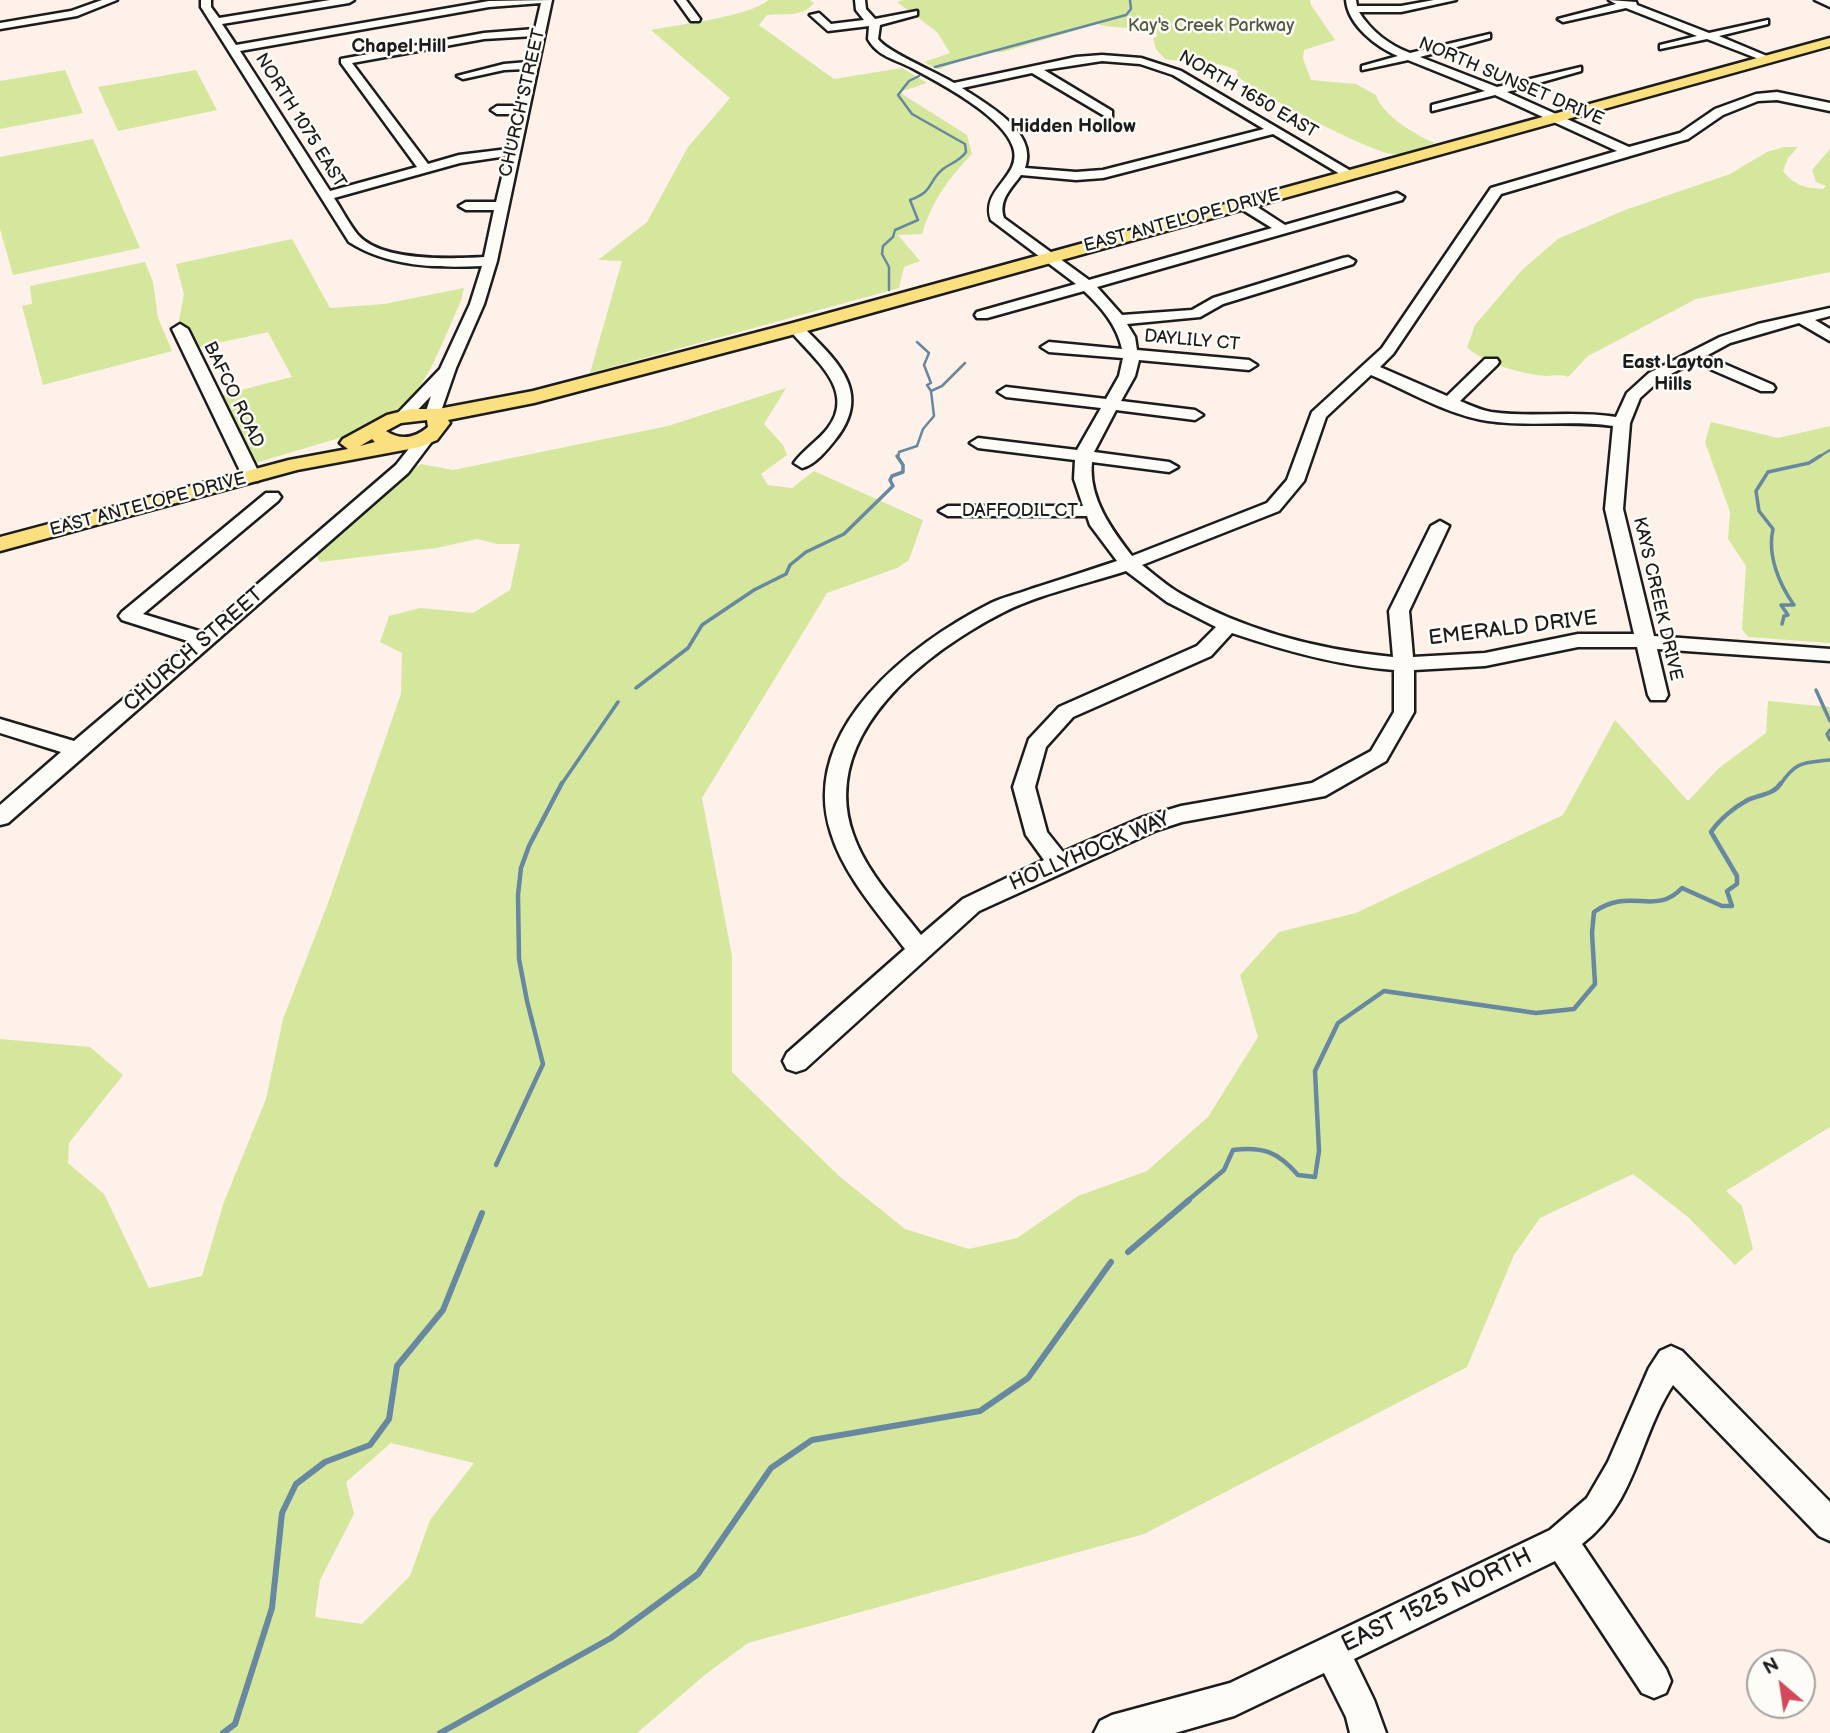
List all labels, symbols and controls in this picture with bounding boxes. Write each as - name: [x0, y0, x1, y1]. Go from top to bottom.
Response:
- park label: Kay's Creek Parkway: [1128, 15, 1294, 37]
- street label: CHURCH STREET: [495, 27, 551, 179]
- street label: NORTH SUNSET DRIVE: [1415, 33, 1607, 131]
- district label: Chapel Hill: [352, 36, 446, 58]
- street label: NORTH 1650 EAST: [1175, 46, 1321, 144]
- street label: NORTH 1075 EAST: [250, 50, 350, 192]
- district label: Hidden Hollow: [1010, 116, 1136, 138]
- street label: EAST ANTELOPE DRIVE: [1081, 184, 1283, 258]
- street label: DAYLILY CT: [1143, 326, 1241, 356]
- street label: BAFCO ROAD: [198, 338, 268, 452]
- district label: East Layton Hills: [1622, 352, 1724, 396]
- street label: EAST ANTELOPE DRIVE: [47, 468, 249, 542]
- street label: DAFFODIL CT: [962, 500, 1078, 522]
- street label: KAYS CREEK DRIVE: [1628, 515, 1686, 683]
- street label: CHURCH STREET: [119, 583, 269, 717]
- street label: EMERALD DRIVE: [1427, 606, 1599, 652]
- street label: HOLLYHOCK WAY: [1006, 807, 1174, 897]
- street label: EAST 1525 NORTH: [1337, 1542, 1537, 1660]
- north arrow: [1746, 1649, 1816, 1719]
- text: N: [1760, 1653, 1783, 1680]

